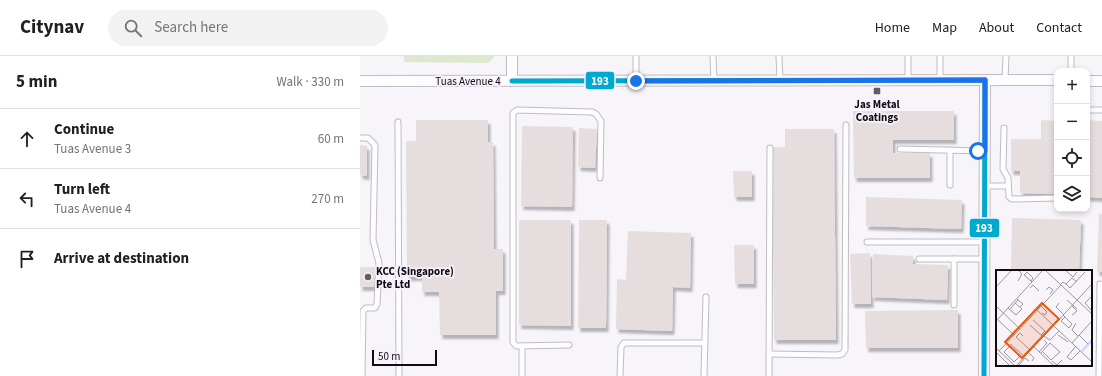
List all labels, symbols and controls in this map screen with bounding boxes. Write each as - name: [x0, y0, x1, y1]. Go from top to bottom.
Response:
- search box: [108, 10, 388, 46]
- text: Citynav: [20, 14, 84, 41]
- icon: search: [122, 17, 144, 39]
- text: Search here: [154, 17, 228, 38]
- text: Home: [875, 18, 910, 38]
- text: Map: [932, 18, 957, 38]
- text: About: [979, 18, 1014, 38]
- text: Contact: [1036, 18, 1082, 38]
- map controls: [1054, 68, 1090, 212]
- button: +: [1054, 68, 1090, 104]
- text: 5 min: [16, 70, 57, 94]
- line badge: 193: [585, 71, 615, 90]
- route end: [627, 72, 645, 90]
- text: Walk · 330 m: [276, 73, 344, 91]
- street label: Tuas Avenue 4: [435, 74, 501, 89]
- text: 193: [591, 74, 609, 89]
- marker: Jas Metal Coatings: [872, 86, 882, 96]
- place label: Jas Metal Coatings: [854, 97, 901, 125]
- button: −: [1054, 104, 1090, 140]
- text: Continue: [54, 119, 114, 140]
- icon: ahead: [16, 128, 38, 150]
- text: 60 m: [318, 130, 344, 148]
- text: Tuas Avenue 3: [54, 140, 131, 158]
- button: locate: [1054, 140, 1090, 176]
- route start: [969, 142, 987, 160]
- button: layers: [1054, 176, 1090, 212]
- text: Turn left: [54, 179, 110, 200]
- icon: left: [16, 188, 38, 210]
- text: 270 m: [311, 190, 344, 208]
- text: Tuas Avenue 4: [54, 200, 131, 218]
- line badge: 193: [969, 218, 1000, 238]
- text: 193: [975, 221, 993, 236]
- icon: arrive: [16, 248, 38, 270]
- text: Arrive at destination: [54, 248, 189, 269]
- place label: KCC (Singapore) Pte Ltd: [376, 264, 454, 292]
- inset map: [996, 270, 1092, 366]
- marker: KCC (Singapore) Pte Ltd: [363, 272, 373, 282]
- scale bar: [372, 348, 437, 367]
- text: 50 m: [378, 349, 400, 364]

